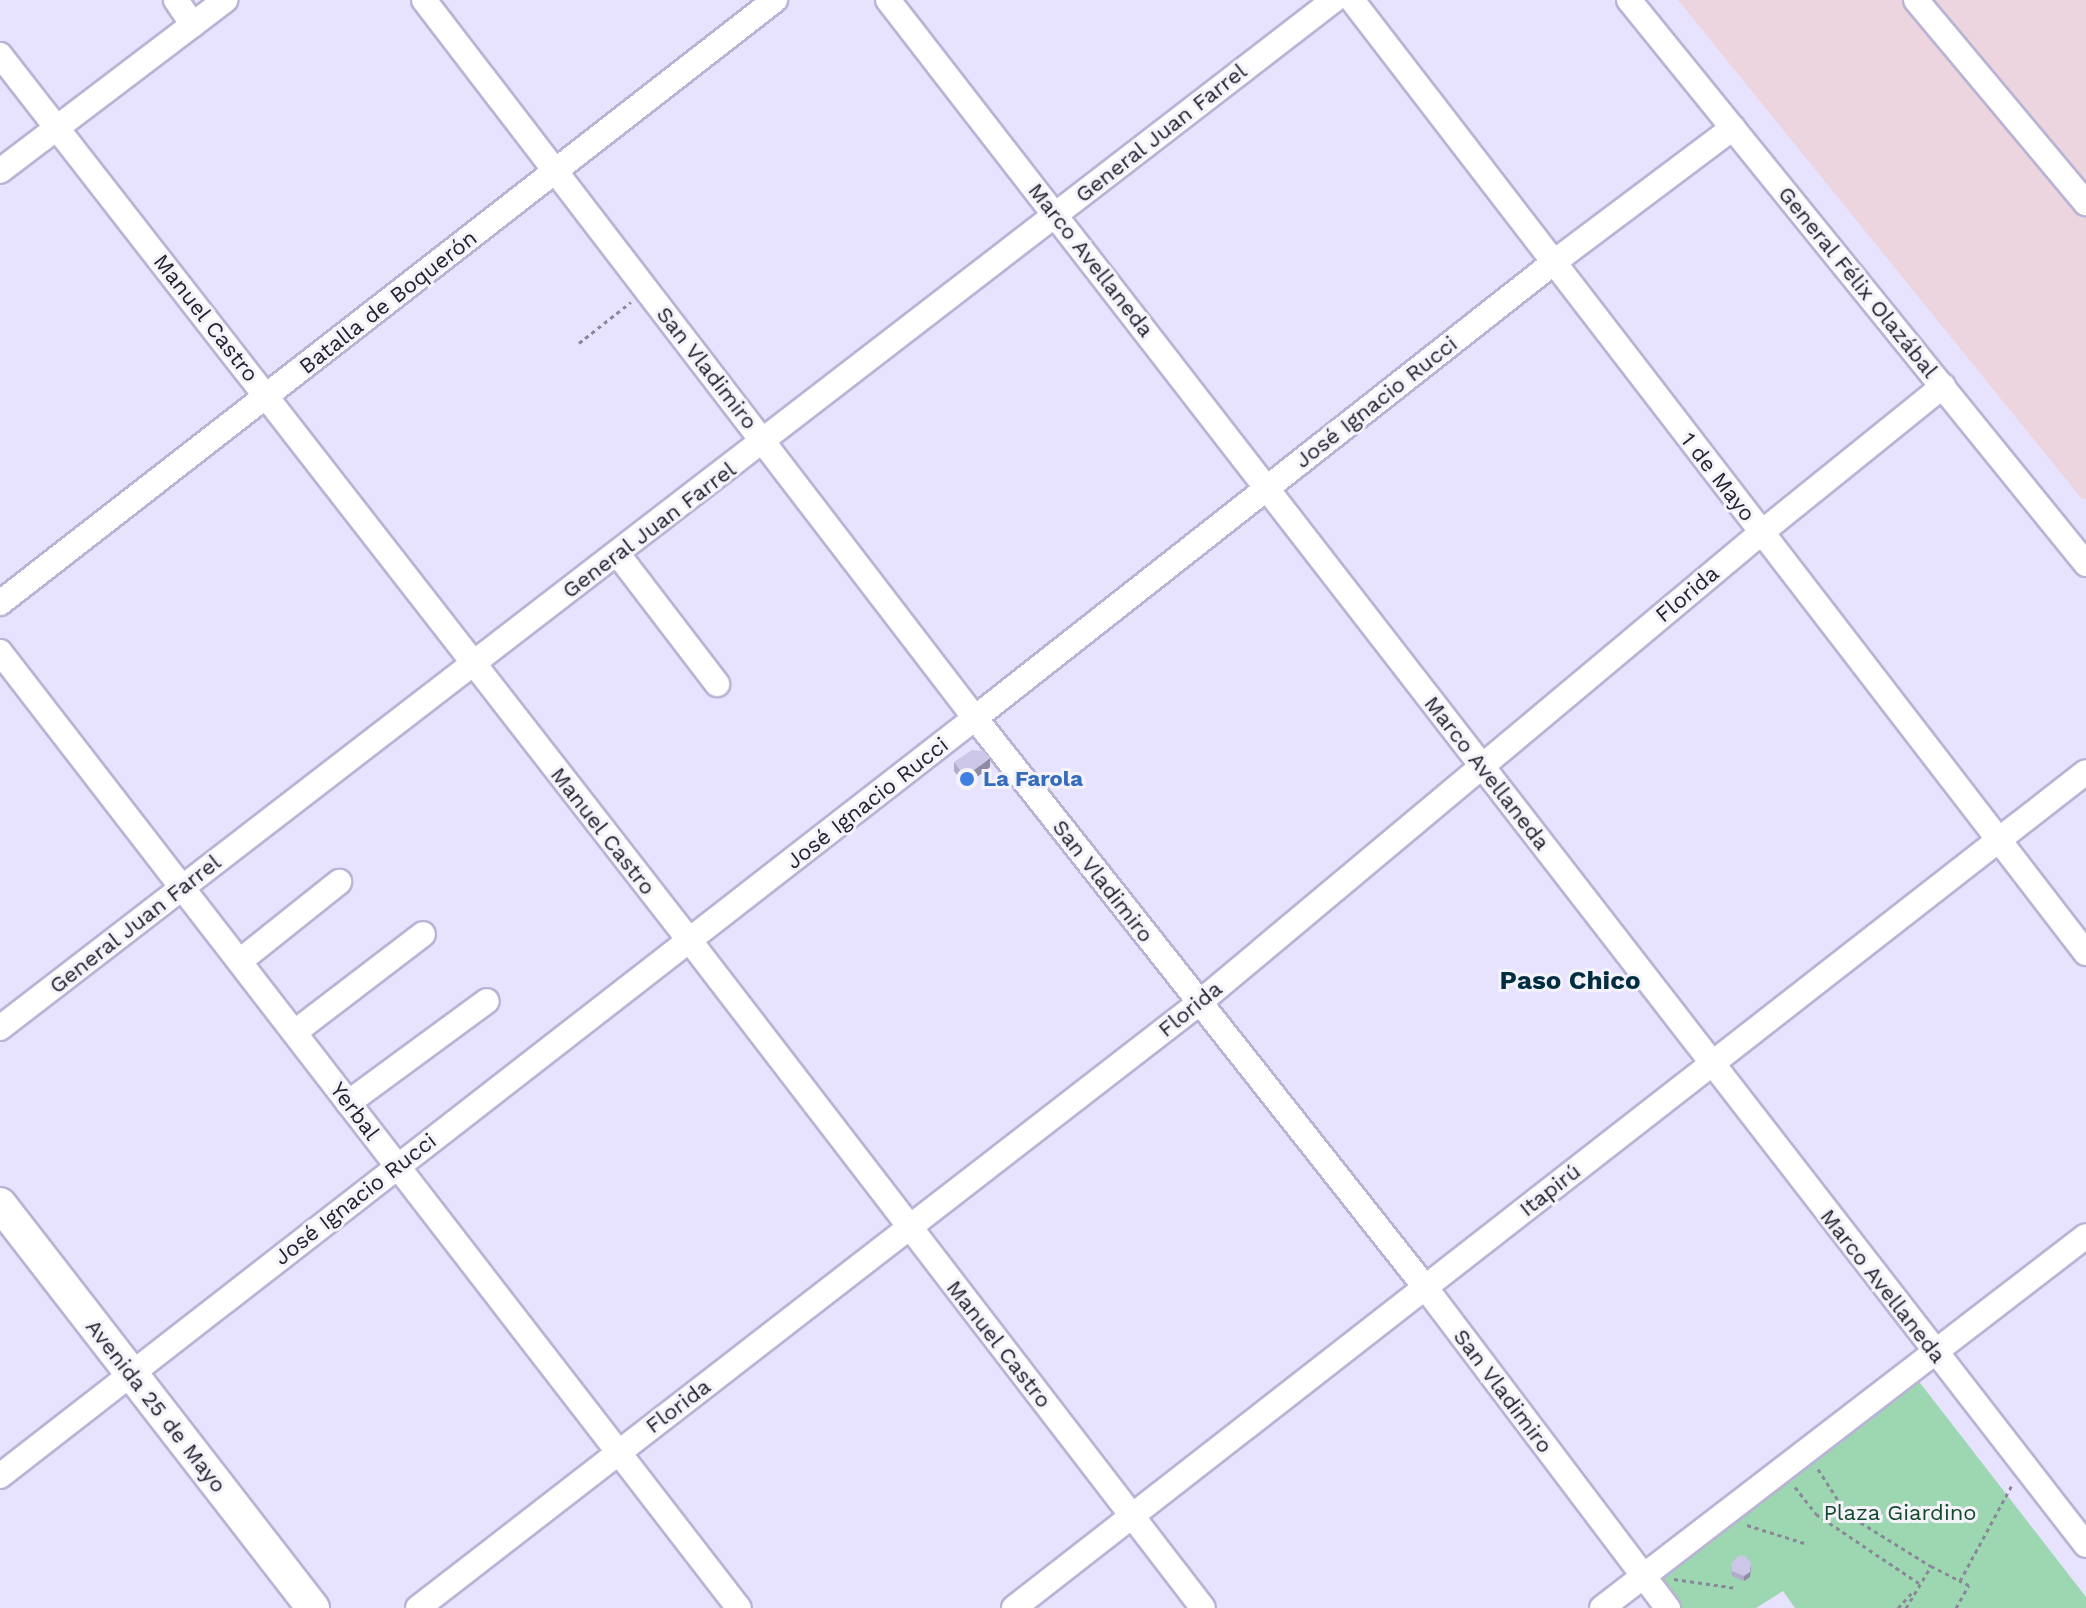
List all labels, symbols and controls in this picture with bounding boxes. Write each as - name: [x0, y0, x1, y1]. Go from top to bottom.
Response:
- street label: General Juan Farrel: [1070, 58, 1252, 208]
- street label: Marco Avellaneda: [1022, 177, 1160, 343]
- street label: General Félix Olazábal: [1772, 181, 1944, 383]
- street label: Batalla de Boquerón: [294, 224, 482, 380]
- street label: Manuel Castro: [148, 249, 264, 387]
- street label: San Vladimiro: [651, 301, 763, 435]
- street label: José Ignacio Rucci: [1290, 330, 1462, 474]
- street label: 1 de Mayo: [1675, 427, 1761, 527]
- street label: General Juan Farrel: [557, 456, 741, 604]
- street label: Florida: [1650, 560, 1724, 628]
- street label: Marco Avellaneda: [1418, 690, 1556, 856]
- street label: José Ignacio Rucci: [781, 731, 953, 875]
- street label: Manuel Castro: [545, 762, 661, 900]
- place label: La Farola: [983, 766, 1083, 792]
- marker: La Farola: [958, 770, 976, 788]
- street label: San Vladimiro: [1047, 814, 1159, 948]
- street label: General Juan Farrel: [44, 849, 226, 999]
- district label: Paso Chico: [1500, 965, 1640, 997]
- street label: Florida: [1153, 975, 1227, 1043]
- street label: Yerbal: [325, 1077, 385, 1145]
- street label: José Ignacio Rucci: [269, 1127, 441, 1271]
- street label: Itapirú: [1514, 1158, 1586, 1222]
- street label: Marco Avellaneda: [1814, 1203, 1952, 1369]
- street label: Manuel Castro: [941, 1275, 1057, 1413]
- street label: Avenida 25 de Mayo: [80, 1314, 232, 1498]
- street label: San Vladimiro: [1448, 1323, 1558, 1459]
- street label: Florida: [640, 1373, 716, 1439]
- park label: Plaza Giardino: [1823, 1500, 1977, 1526]

